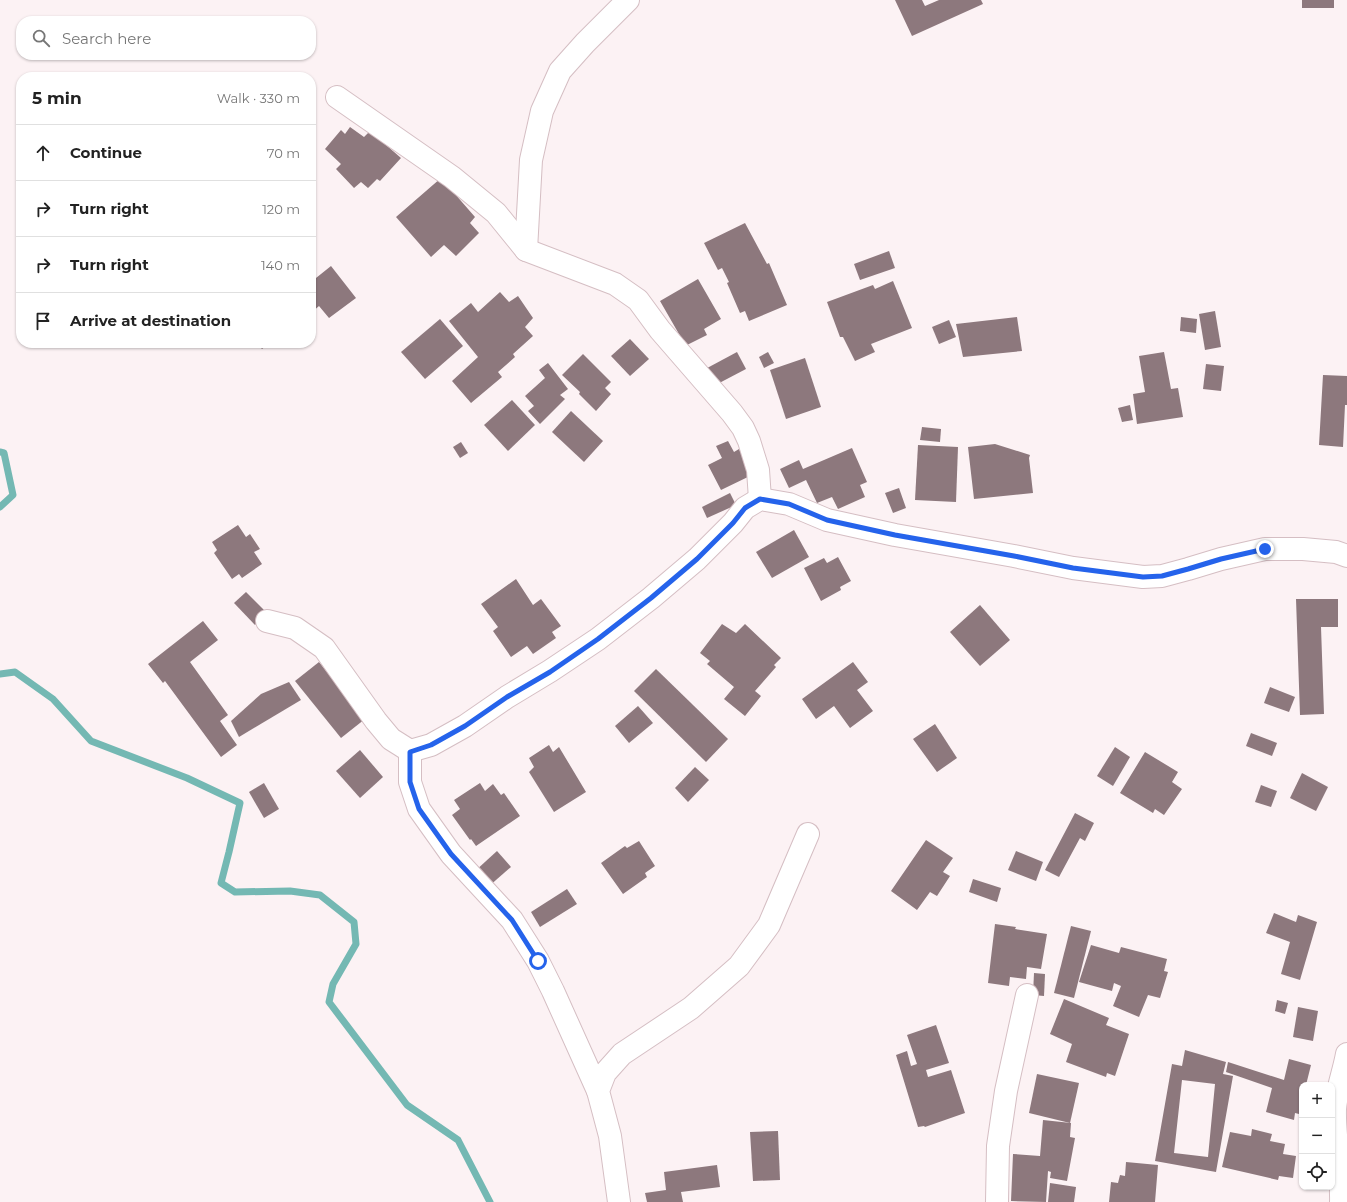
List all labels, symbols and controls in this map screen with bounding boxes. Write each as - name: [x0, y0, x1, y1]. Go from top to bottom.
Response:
- search box: [16, 16, 316, 60]
- icon: search: [30, 27, 52, 49]
- text: Search here: [62, 29, 151, 48]
- text: 5 min: [32, 88, 82, 108]
- text: Walk · 330 m: [217, 90, 300, 106]
- icon: ahead: [32, 142, 54, 164]
- text: Continue: [70, 143, 142, 162]
- text: 70 m: [267, 145, 300, 161]
- icon: right: [32, 198, 54, 220]
- text: Turn right: [70, 199, 149, 218]
- text: 120 m: [262, 201, 300, 217]
- icon: right: [32, 254, 54, 276]
- text: Turn right: [70, 255, 149, 274]
- text: 140 m: [261, 257, 300, 273]
- icon: arrive: [32, 310, 54, 332]
- text: Arrive at destination: [70, 311, 231, 330]
- route end: [1256, 540, 1274, 558]
- route start: [529, 952, 547, 970]
- map controls: [1299, 1082, 1335, 1190]
- button: +: [1299, 1082, 1335, 1118]
- button: −: [1299, 1118, 1335, 1154]
- button: locate: [1299, 1154, 1335, 1190]

